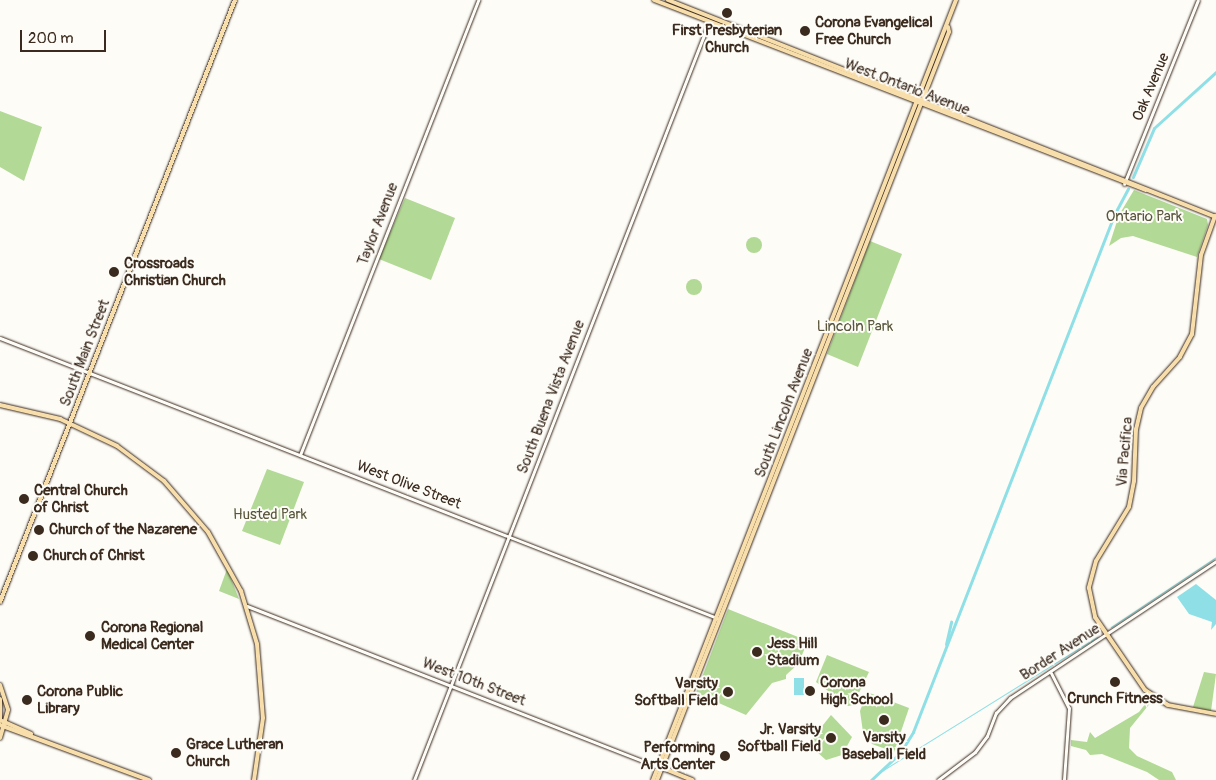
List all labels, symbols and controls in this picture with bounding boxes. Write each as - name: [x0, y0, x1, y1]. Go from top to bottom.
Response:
- marker: First Presbyterian Church: [721, 7, 733, 19]
- place label: Corona Evangelical Free Church: [815, 13, 933, 48]
- scale bar: [22, 20, 109, 52]
- place label: First Presbyterian Church: [672, 21, 782, 56]
- marker: Corona Evangelical Free Church: [799, 25, 811, 37]
- text: 200 m: [28, 29, 73, 48]
- street label: Oak Avenue: [1129, 50, 1173, 124]
- street label: West Ontario Avenue: [842, 55, 972, 119]
- street label: Taylor Avenue: [354, 180, 402, 268]
- park label: Ontario Park: [1106, 208, 1182, 226]
- place label: Crossroads Christian Church: [124, 254, 226, 289]
- marker: Crossroads Christian Church: [108, 266, 120, 278]
- street label: South Main Street: [56, 297, 114, 409]
- street label: South Buena Vista Avenue: [513, 318, 589, 476]
- park label: Lincoln Park: [817, 318, 893, 336]
- street label: South Lincoln Avenue: [751, 346, 817, 480]
- street label: Via Pacifica: [1113, 416, 1137, 488]
- street label: West Olive Street: [354, 457, 464, 513]
- place label: Central Church of Christ: [34, 481, 128, 516]
- marker: Central Church of Christ: [18, 493, 30, 505]
- park label: Husted Park: [233, 506, 307, 524]
- place label: Church of the Nazarene: [49, 521, 197, 539]
- marker: Church of the Nazarene: [33, 524, 45, 536]
- place label: Church of Christ: [43, 547, 145, 565]
- marker: Church of Christ: [27, 550, 39, 562]
- place label: Corona Regional Medical Center: [101, 618, 203, 653]
- street label: Border Avenue: [1017, 620, 1103, 684]
- marker: Corona Regional Medical Center: [83, 629, 97, 643]
- place label: Jess Hill Stadium: [767, 634, 819, 669]
- marker: Jess Hill Stadium: [751, 646, 763, 658]
- street label: West 10th Street: [420, 654, 528, 710]
- place label: Corona High School: [820, 673, 893, 708]
- place label: Varsity Softball Field: [634, 674, 718, 709]
- marker: Crunch Fitness: [1109, 676, 1121, 688]
- place label: Corona Public Library: [37, 682, 123, 717]
- marker: Corona High School: [804, 685, 816, 697]
- marker: Varsity Softball Field: [722, 686, 734, 698]
- place label: Crunch Fitness: [1067, 690, 1163, 708]
- marker: Corona Public Library: [21, 694, 33, 706]
- marker: Varsity Baseball Field: [878, 714, 890, 726]
- place label: Jr. Varsity Softball Field: [737, 720, 821, 755]
- place label: Varsity Baseball Field: [842, 728, 926, 763]
- marker: Jr. Varsity Softball Field: [825, 732, 837, 744]
- place label: Grace Lutheran Church: [186, 735, 283, 770]
- place label: Performing Arts Center: [640, 738, 715, 773]
- marker: Grace Lutheran Church: [170, 747, 182, 759]
- marker: Performing Arts Center: [719, 750, 731, 762]

